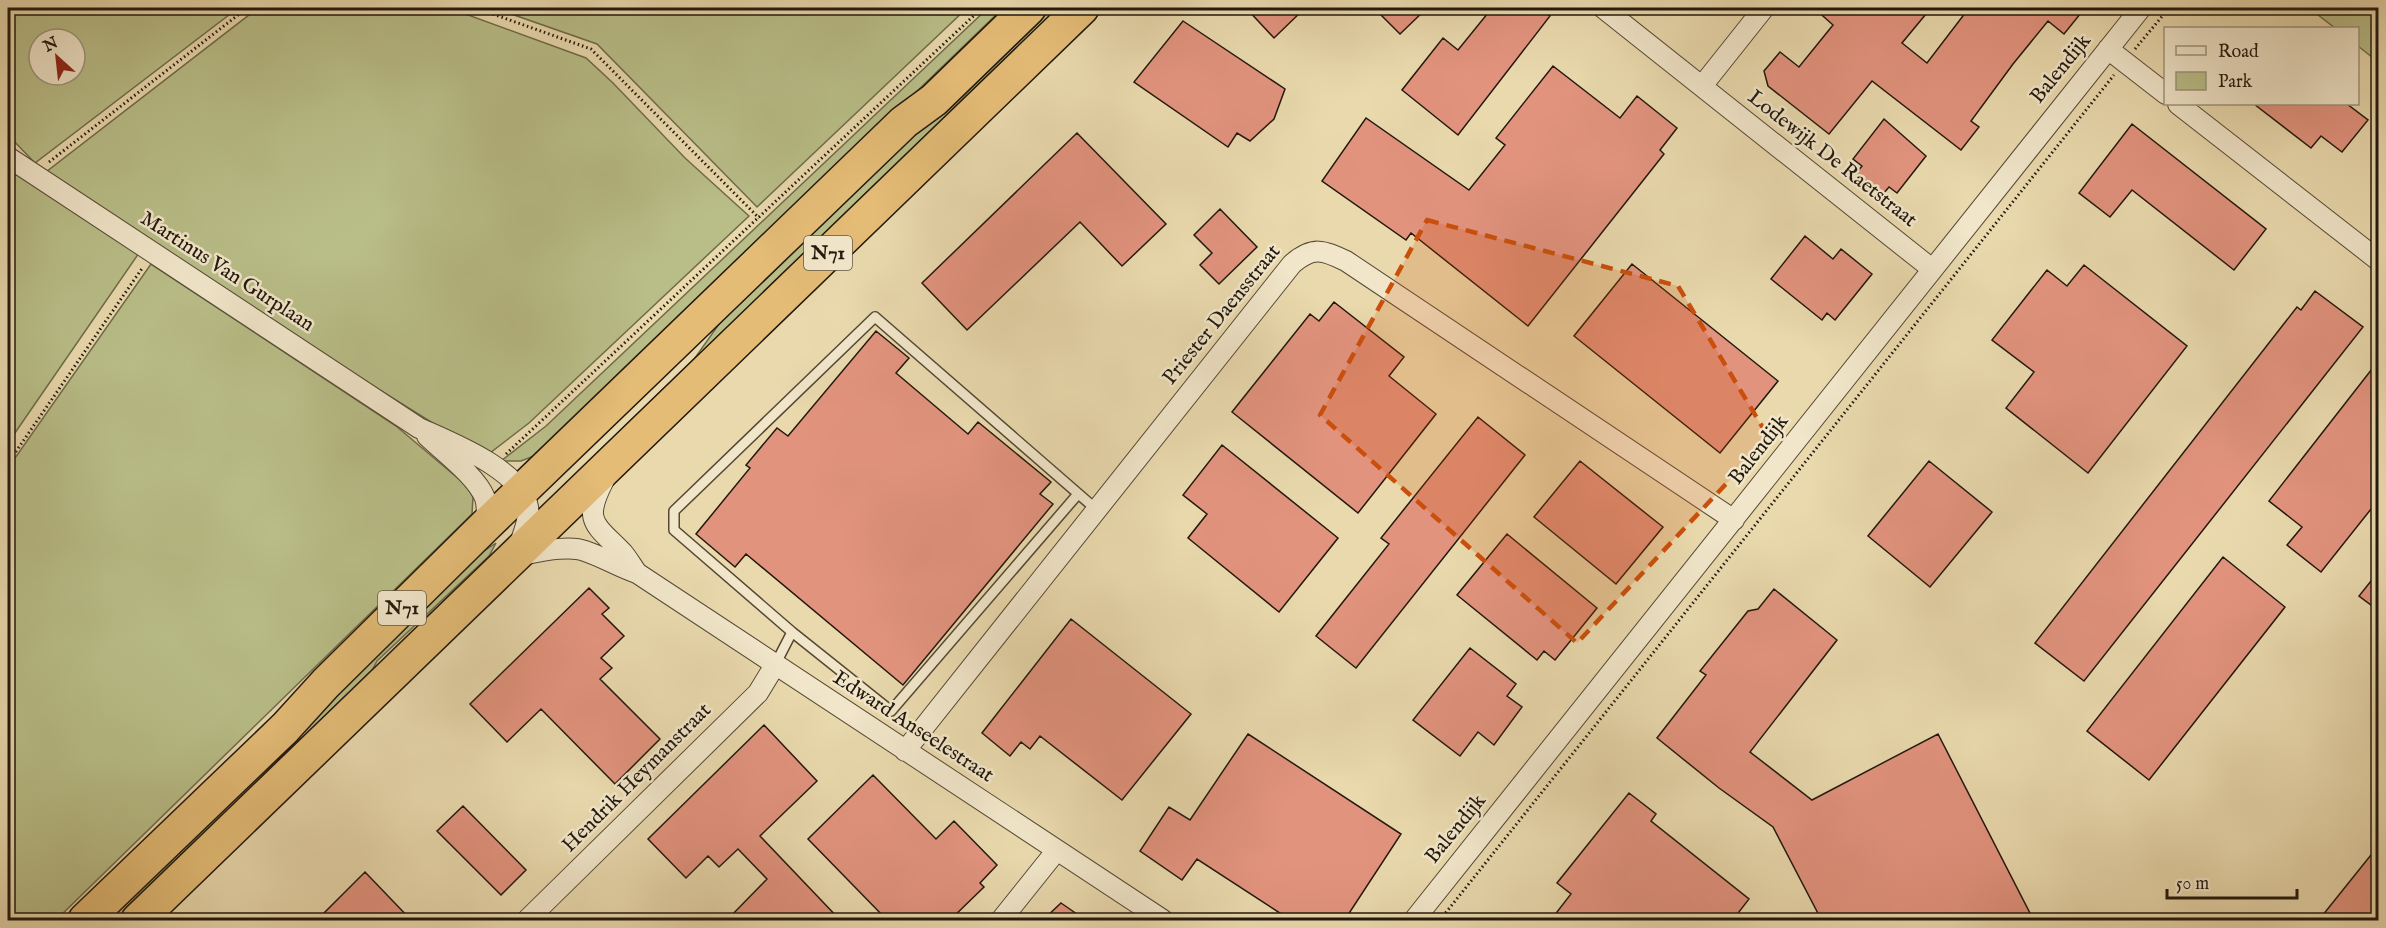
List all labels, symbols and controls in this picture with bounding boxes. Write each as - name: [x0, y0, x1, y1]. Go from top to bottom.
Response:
- north arrow: [27, 27, 87, 87]
- legend: [2164, 27, 2359, 105]
- street label: Balendijk: [2025, 28, 2098, 110]
- text: N: [39, 33, 62, 58]
- text: Road: [2218, 41, 2259, 64]
- text: Park: [2218, 71, 2253, 94]
- street label: Lodewijk De Raetstraat: [1742, 84, 1922, 234]
- street label: Martinus Van Gurplaan: [135, 206, 319, 338]
- road number: N71: [804, 236, 852, 270]
- street label: Priester Daensstraat: [1157, 239, 1287, 391]
- street label: Balendijk: [1723, 409, 1795, 491]
- road number: N71: [378, 591, 426, 625]
- street label: Edward Anseelestraat: [827, 665, 999, 789]
- street label: Hendrik Heymanstraat: [556, 697, 718, 859]
- street label: Balendijk: [1420, 788, 1493, 870]
- scale bar: [2167, 862, 2298, 900]
- text: 50 m: [2176, 873, 2209, 896]

